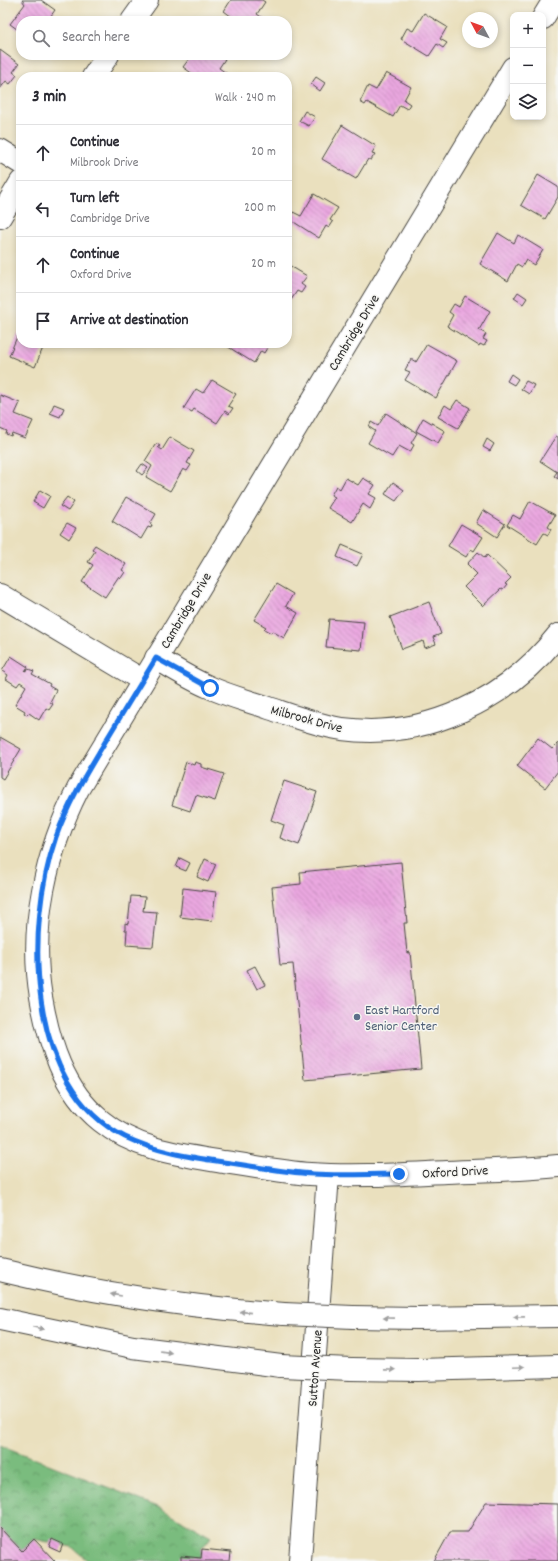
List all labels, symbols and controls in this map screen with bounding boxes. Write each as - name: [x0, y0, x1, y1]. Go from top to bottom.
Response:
- north arrow: [462, 12, 498, 48]
- map controls: [510, 12, 546, 120]
- button: +: [510, 12, 546, 48]
- search box: [16, 16, 292, 60]
- icon: search: [30, 27, 52, 49]
- text: Search here: [62, 27, 130, 49]
- button: −: [510, 48, 546, 84]
- button: layers: [510, 84, 546, 120]
- text: 3 min: [32, 86, 66, 110]
- text: Walk · 240 m: [215, 89, 276, 108]
- text: Continue: [70, 132, 119, 154]
- icon: ahead: [32, 142, 54, 164]
- text: 20 m: [251, 143, 276, 162]
- text: Milbrook Drive: [70, 154, 138, 173]
- text: Turn left: [70, 188, 119, 210]
- icon: left: [32, 198, 54, 220]
- text: 200 m: [244, 199, 276, 218]
- text: Cambridge Drive: [70, 210, 150, 229]
- text: Continue: [70, 244, 119, 266]
- icon: ahead: [32, 254, 54, 276]
- text: 20 m: [251, 255, 276, 274]
- text: Oxford Drive: [70, 266, 132, 285]
- street label: Cambridge Drive: [324, 291, 385, 375]
- icon: arrive: [32, 310, 54, 332]
- text: Arrive at destination: [70, 310, 188, 332]
- street label: Cambridge Drive: [156, 569, 217, 653]
- route start: [201, 679, 219, 697]
- street label: Milbrook Drive: [268, 701, 345, 739]
- place label: East Hartford Senior Center: [365, 1001, 439, 1037]
- marker: East Hartford Senior Center: [352, 1012, 362, 1022]
- street label: Oxford Drive: [421, 1161, 489, 1185]
- route end: [390, 1165, 408, 1183]
- one-way arrow: [110, 1292, 122, 1298]
- one-way arrow: [239, 1308, 251, 1315]
- one-way arrow: [513, 1313, 525, 1320]
- one-way arrow: [382, 1315, 395, 1321]
- one-way arrow: [32, 1325, 44, 1331]
- street label: Sutton Avenue: [303, 1329, 329, 1407]
- one-way arrow: [160, 1349, 172, 1355]
- one-way arrow: [513, 1364, 525, 1371]
- one-way arrow: [384, 1367, 397, 1373]

